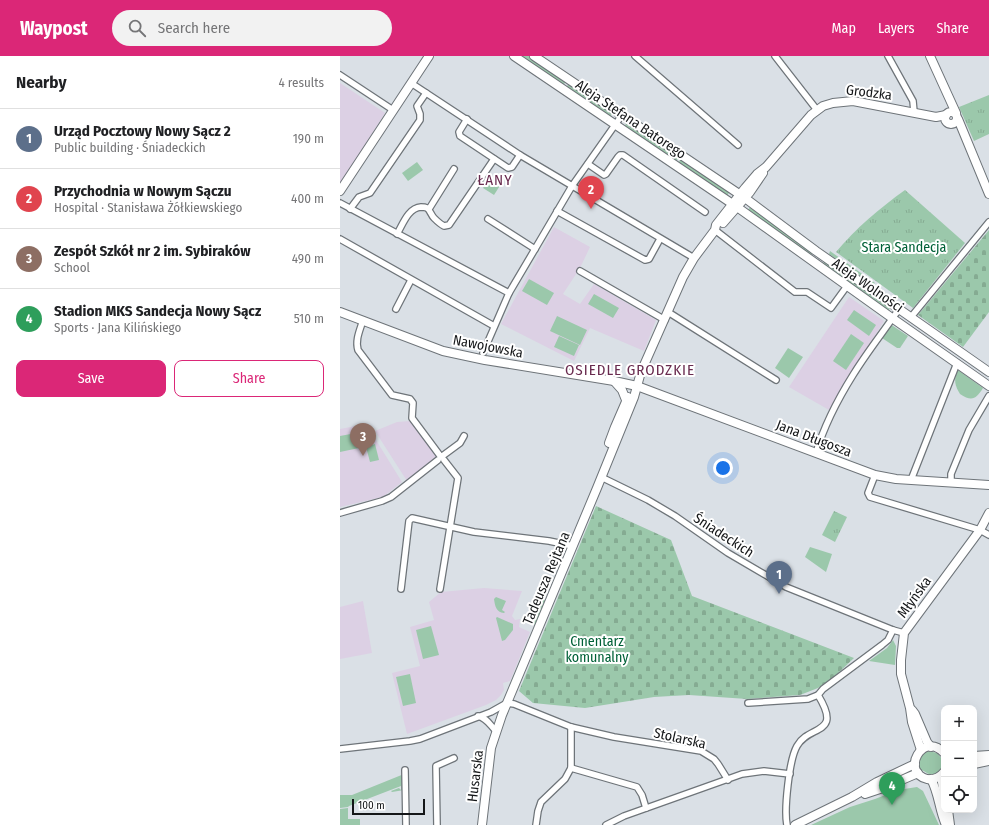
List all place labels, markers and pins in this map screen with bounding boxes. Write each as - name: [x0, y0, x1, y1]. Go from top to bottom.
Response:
- pin: 2: [578, 176, 604, 209]
- pin: 3: [350, 423, 376, 456]
- pin: 1: [766, 561, 792, 594]
- pin: 4: [879, 772, 905, 805]

